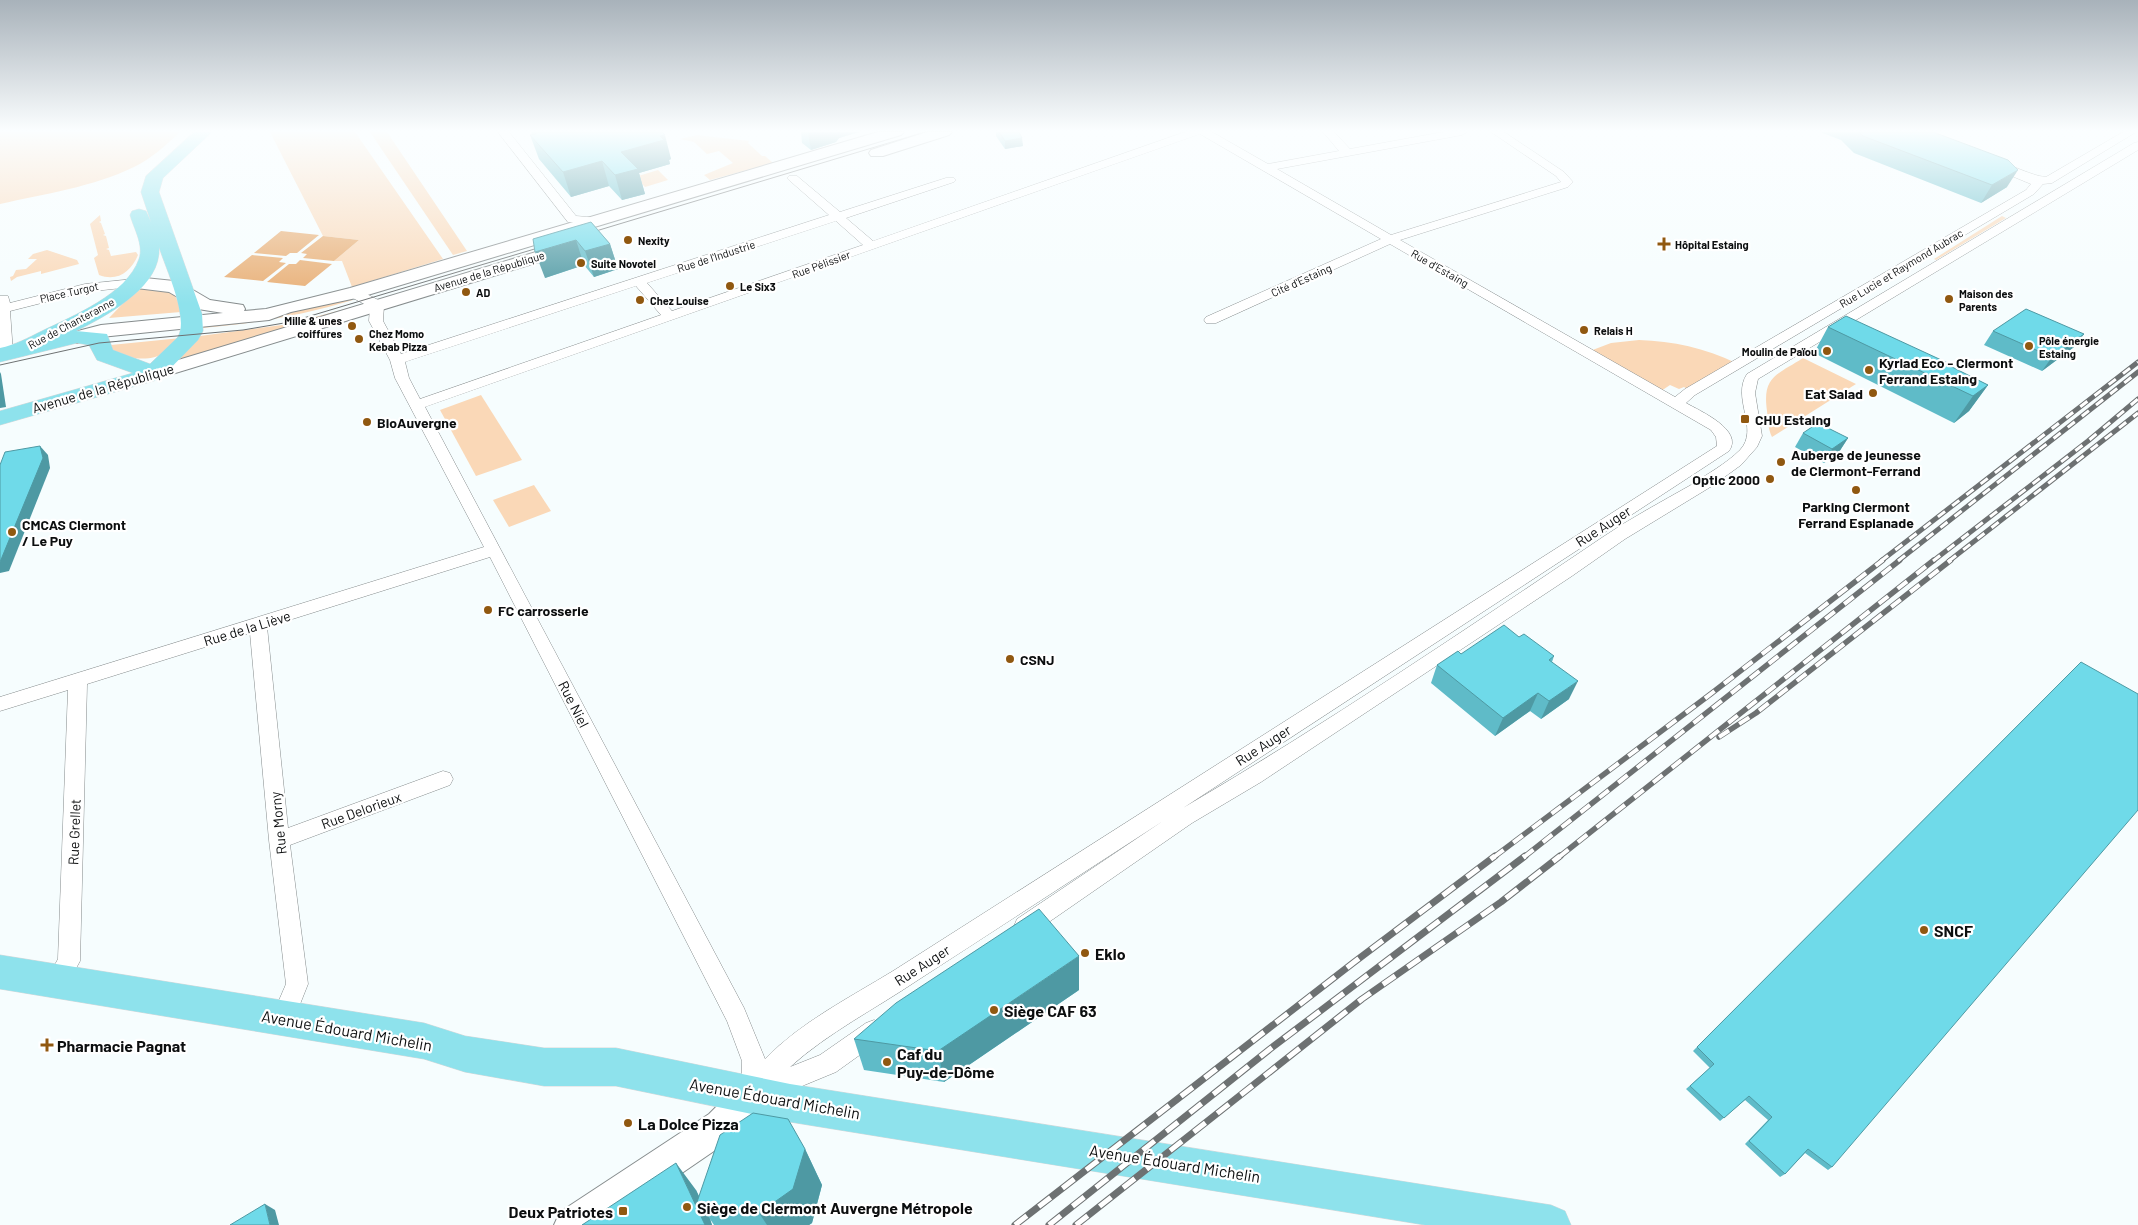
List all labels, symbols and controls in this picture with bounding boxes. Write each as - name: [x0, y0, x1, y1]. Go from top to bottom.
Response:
- street label: Rue Lucie et Raymond Aubrac: [1837, 226, 1965, 310]
- marker: Nexity: [622, 234, 634, 246]
- place label: Nexity: [638, 234, 670, 247]
- street label: Rue de l'Industrie: [675, 237, 757, 275]
- marker: Hôpital Estaing: [1657, 237, 1671, 251]
- place label: Hôpital Estaing: [1675, 238, 1749, 251]
- street label: Rue d'Estaing: [1409, 246, 1471, 290]
- street label: Rue Pélissier: [790, 247, 852, 281]
- street label: Avenue de la République: [432, 248, 546, 294]
- marker: Suite Novotel: [575, 257, 587, 269]
- place label: Suite Novotel: [591, 257, 656, 270]
- street label: Cité d'Estaing: [1269, 261, 1333, 299]
- street label: Place Turgot: [38, 279, 100, 305]
- marker: Le Six3: [724, 280, 736, 292]
- place label: Le Six3: [740, 280, 776, 293]
- marker: AD: [460, 286, 472, 298]
- place label: AD: [476, 286, 490, 299]
- place label: Maison des Parents: [1959, 287, 2013, 313]
- marker: Maison des Parents: [1943, 293, 1955, 305]
- marker: Chez Louise: [634, 294, 646, 306]
- place label: Chez Louise: [650, 294, 709, 307]
- street label: Rue de Chanteranne: [26, 295, 116, 351]
- place label: Mille & unes coiffures: [284, 314, 342, 340]
- marker: Mille & unes coiffures: [346, 320, 358, 332]
- marker: Relais H: [1578, 324, 1590, 336]
- place label: Relais H: [1594, 324, 1633, 337]
- place label: Chez Momo Kebab Pizza: [369, 327, 427, 353]
- marker: Chez Momo Kebab Pizza: [353, 333, 365, 345]
- place label: Pôle énergie Estaing: [2039, 334, 2099, 360]
- marker: Pôle énergie Estaing: [2023, 340, 2035, 352]
- place label: Moulin de Païou: [1742, 345, 1817, 358]
- marker: Moulin de Païou: [1821, 345, 1833, 357]
- place label: Kyriad Eco - Clermont Ferrand Estaing: [1879, 354, 2013, 387]
- street label: Avenue de la République: [30, 360, 176, 416]
- marker: Kyriad Eco - Clermont Ferrand Estaing: [1863, 364, 1875, 376]
- place label: Eat Salad: [1805, 385, 1863, 402]
- marker: Eat Salad: [1867, 387, 1879, 399]
- place label: CHU Estaing: [1755, 411, 1831, 428]
- marker: CHU Estaing: [1739, 413, 1751, 425]
- place label: BioAuvergne: [377, 414, 457, 431]
- marker: BioAuvergne: [361, 416, 373, 428]
- place label: Auberge de jeunesse de Clermont-Ferrand: [1791, 446, 1921, 479]
- marker: Auberge de jeunesse de Clermont-Ferrand: [1775, 456, 1787, 468]
- place label: Optic 2000: [1692, 471, 1760, 488]
- marker: Optic 2000: [1764, 473, 1776, 485]
- marker: Parking Clermont Ferrand Esplanade: [1850, 484, 1862, 496]
- place label: Parking Clermont Ferrand Esplanade: [1798, 498, 1914, 531]
- street label: Rue Auger: [1572, 502, 1634, 550]
- place label: CMCAS Clermont / Le Puy: [22, 516, 126, 549]
- marker: CMCAS Clermont / Le Puy: [6, 526, 18, 538]
- place label: FC carrosserie: [498, 602, 589, 619]
- marker: FC carrosserie: [482, 604, 494, 616]
- street label: Rue de la Liève: [201, 607, 293, 649]
- place label: CSNJ: [1020, 651, 1054, 668]
- marker: CSNJ: [1004, 653, 1016, 665]
- street label: Rue Niel: [555, 678, 593, 730]
- street label: Rue Auger: [1232, 721, 1294, 769]
- street label: Rue Delorieux: [319, 788, 403, 832]
- street label: Rue Morny: [266, 790, 290, 855]
- street label: Rue Grellet: [64, 799, 84, 865]
- place label: SNCF: [1934, 921, 1973, 940]
- marker: SNCF: [1918, 924, 1930, 936]
- street label: Rue Auger: [891, 941, 953, 989]
- place label: Eklo: [1095, 944, 1126, 963]
- marker: Eklo: [1079, 947, 1091, 959]
- place label: Siège CAF 63: [1004, 1001, 1097, 1020]
- marker: Siège CAF 63: [988, 1004, 1000, 1016]
- street label: Avenue Édouard Michelin: [260, 1006, 434, 1054]
- place label: Pharmacie Pagnat: [57, 1036, 186, 1055]
- marker: Pharmacie Pagnat: [41, 1039, 53, 1051]
- place label: Caf du Puy-de-Dôme: [897, 1044, 995, 1081]
- marker: Caf du Puy-de-Dôme: [881, 1056, 893, 1068]
- street label: Avenue Édouard Michelin: [688, 1074, 862, 1122]
- place label: La Dolce Pizza: [638, 1114, 739, 1133]
- marker: La Dolce Pizza: [622, 1117, 634, 1129]
- street label: Avenue Édouard Michelin: [1088, 1140, 1262, 1186]
- place label: Siège de Clermont Auvergne Métropole: [697, 1198, 973, 1217]
- marker: Siège de Clermont Auvergne Métropole: [681, 1201, 693, 1213]
- place label: Deux Patriotes: [509, 1202, 613, 1221]
- marker: Deux Patriotes: [617, 1205, 629, 1217]

